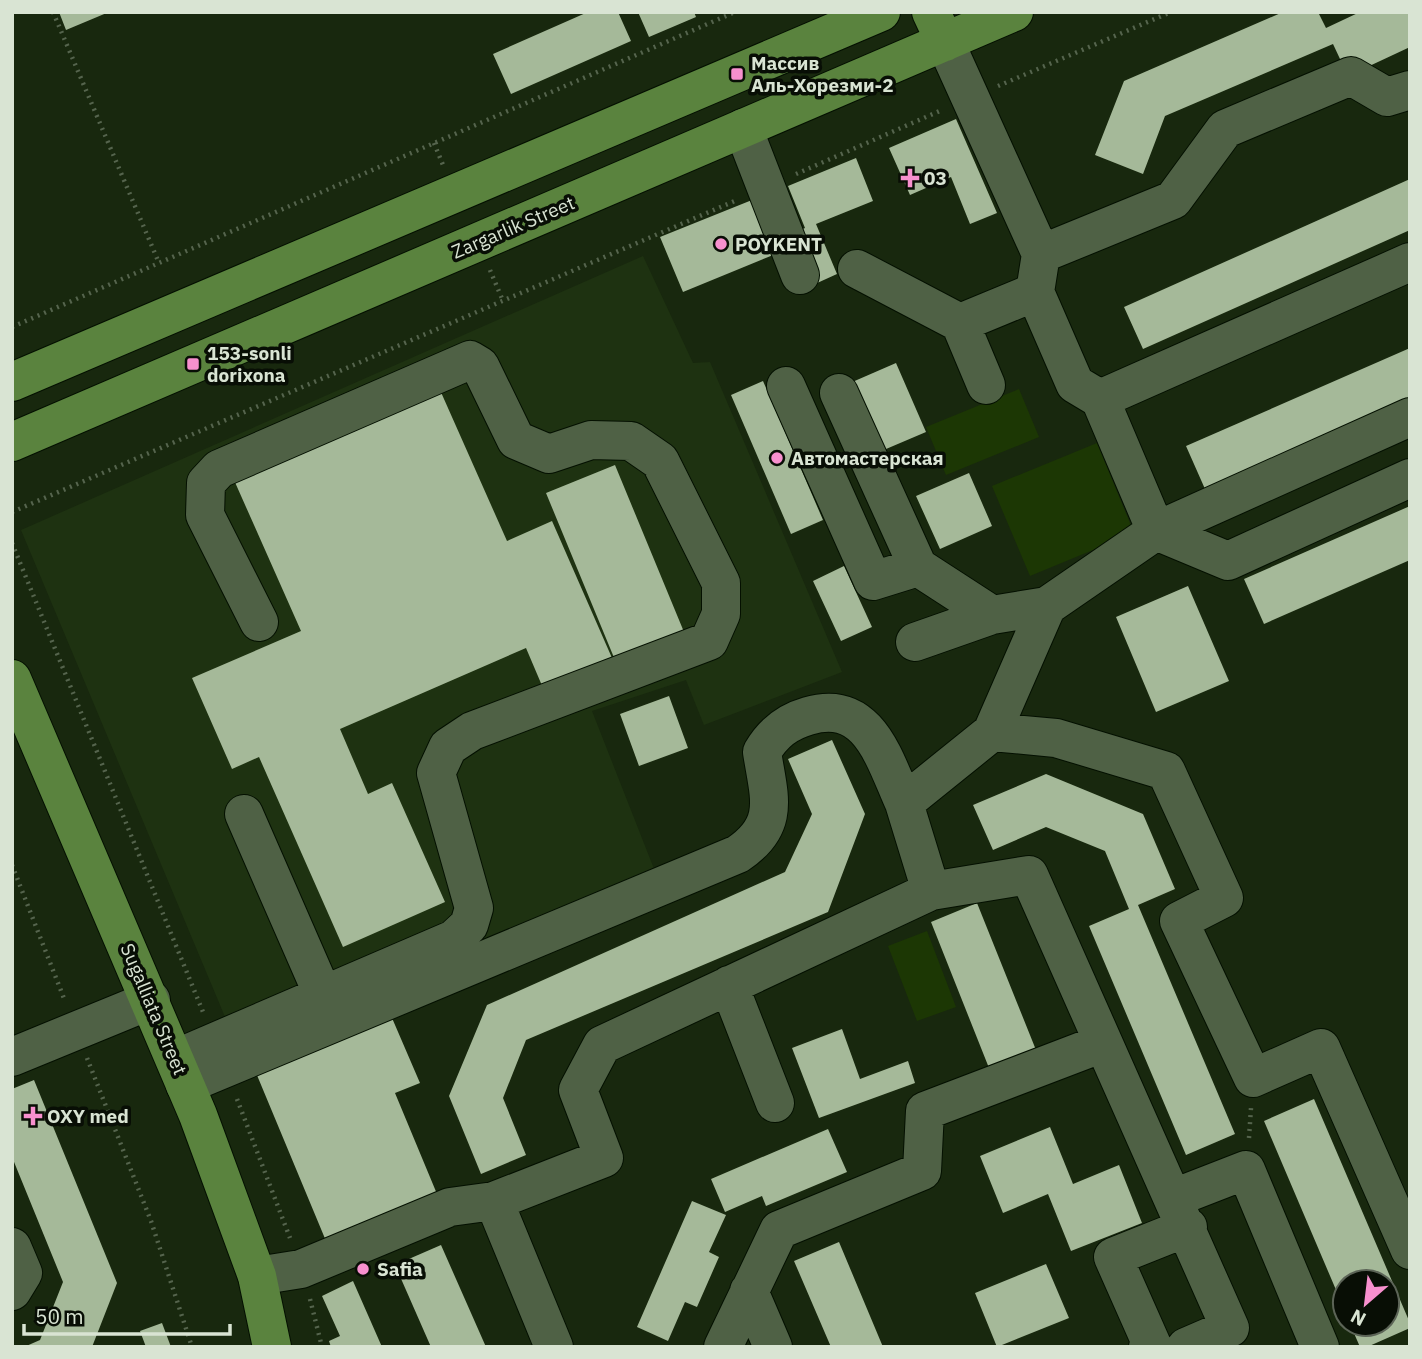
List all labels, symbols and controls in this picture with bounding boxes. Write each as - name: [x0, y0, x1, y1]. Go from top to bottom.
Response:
- place label: Массив Аль-Хорезми-2: [751, 51, 894, 97]
- marker: Массив Аль-Хорезми-2: [729, 66, 745, 82]
- place label: 03: [924, 166, 947, 190]
- marker: 03: [902, 170, 918, 186]
- street label: Zargarlik Street: [448, 190, 578, 264]
- place label: POYKENT: [735, 232, 822, 256]
- marker: POYKENT: [713, 236, 729, 252]
- place label: 153-sonli dorixona: [207, 341, 292, 387]
- marker: 153-sonli dorixona: [185, 356, 201, 372]
- place label: Автомастерская: [791, 446, 944, 470]
- marker: Автомастерская: [769, 450, 785, 466]
- street label: Sugalliata Street: [116, 940, 192, 1078]
- place label: OXY med: [47, 1104, 129, 1128]
- marker: OXY med: [25, 1108, 41, 1124]
- place label: Safia: [377, 1257, 423, 1281]
- marker: Safia: [355, 1261, 371, 1277]
- north arrow: [1331, 1268, 1401, 1338]
- scale bar: [24, 1292, 231, 1336]
- text: 50 m: [35, 1302, 84, 1330]
- text: N: [1346, 1304, 1370, 1332]

